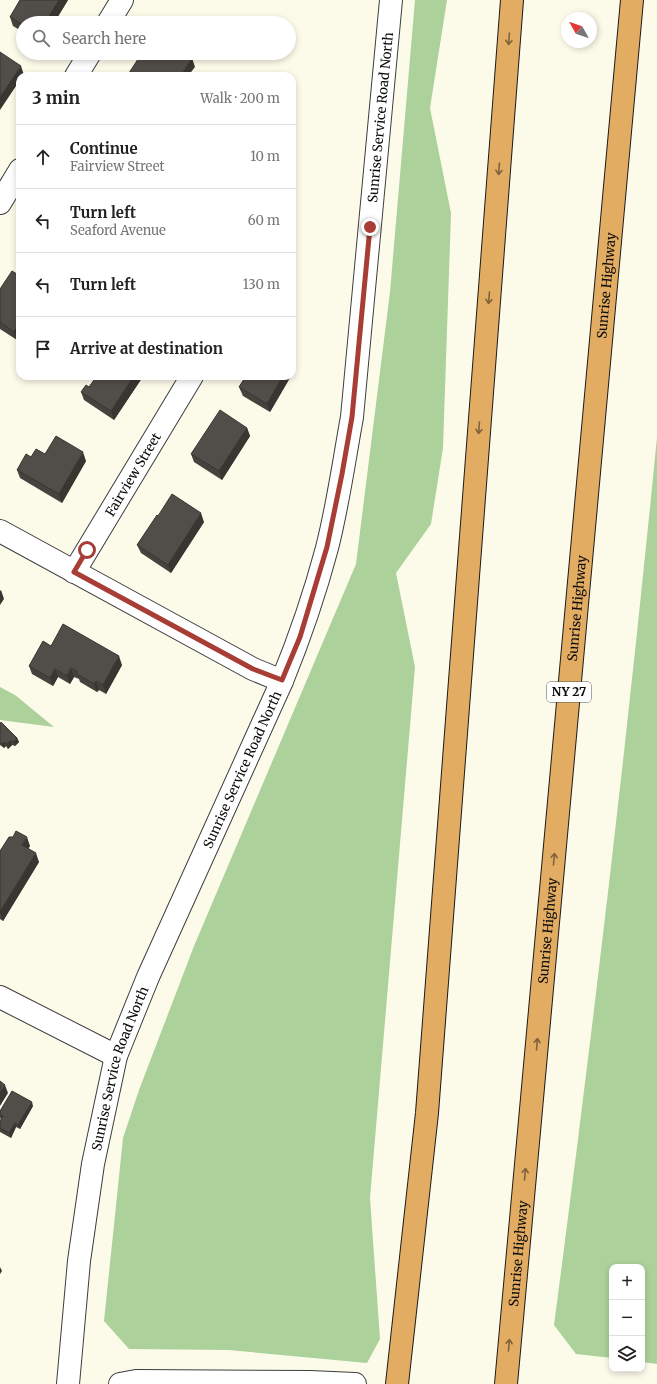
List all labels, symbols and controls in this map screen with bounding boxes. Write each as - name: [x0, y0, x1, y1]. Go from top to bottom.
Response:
- north arrow: [561, 12, 597, 48]
- search box: [16, 16, 296, 60]
- icon: search: [30, 27, 52, 49]
- text: Search here: [62, 29, 146, 48]
- street label: Sunrise Service Road North: [364, 31, 397, 203]
- one-way arrow: [505, 32, 512, 45]
- text: 3 min: [32, 87, 80, 109]
- text: Walk · 200 m: [200, 90, 280, 107]
- text: Continue: [70, 139, 138, 158]
- icon: ahead: [32, 146, 54, 168]
- text: 10 m: [250, 148, 280, 165]
- text: Fairview Street: [70, 158, 165, 175]
- one-way arrow: [495, 162, 502, 175]
- text: Turn left: [70, 203, 136, 222]
- icon: left: [32, 210, 54, 232]
- text: 60 m: [248, 212, 280, 229]
- route end: [361, 218, 379, 236]
- text: Seaford Avenue: [70, 222, 166, 239]
- street label: Sunrise Highway: [593, 231, 620, 339]
- icon: left: [32, 274, 54, 296]
- text: Turn left: [70, 275, 136, 294]
- text: 130 m: [243, 276, 280, 293]
- one-way arrow: [485, 291, 492, 304]
- icon: arrive: [32, 338, 54, 360]
- text: Arrive at destination: [70, 339, 223, 358]
- one-way arrow: [475, 421, 483, 434]
- street label: Fairview Street: [102, 430, 165, 519]
- route start: [78, 541, 96, 559]
- street label: Sunrise Highway: [564, 554, 590, 662]
- road number: NY 27: [547, 682, 591, 702]
- street label: Sunrise Service Road North: [199, 688, 286, 851]
- one-way arrow: [550, 853, 557, 866]
- street label: Sunrise Highway: [534, 877, 561, 985]
- street label: Sunrise Service Road North: [88, 983, 153, 1152]
- one-way arrow: [533, 1038, 541, 1051]
- one-way arrow: [521, 1168, 529, 1181]
- street label: Sunrise Highway: [505, 1199, 532, 1307]
- map controls: [609, 1264, 645, 1372]
- button: +: [609, 1264, 645, 1300]
- button: −: [609, 1300, 645, 1336]
- button: layers: [609, 1336, 645, 1372]
- one-way arrow: [506, 1339, 513, 1352]

